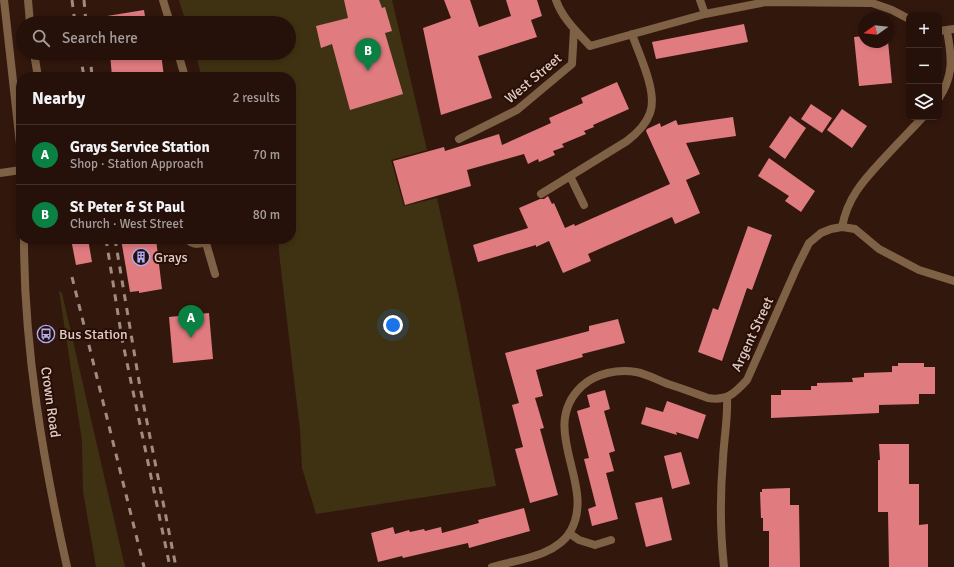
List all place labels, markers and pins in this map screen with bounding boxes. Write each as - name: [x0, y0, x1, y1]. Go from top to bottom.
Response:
- pin: B: [355, 38, 381, 71]
- building icon: Grays: [131, 247, 151, 267]
- place label: Grays: [154, 249, 188, 266]
- pin: A: [178, 305, 204, 338]
- bus stop icon: Bus Station: [36, 324, 56, 344]
- place label: Bus Station: [59, 326, 128, 343]

